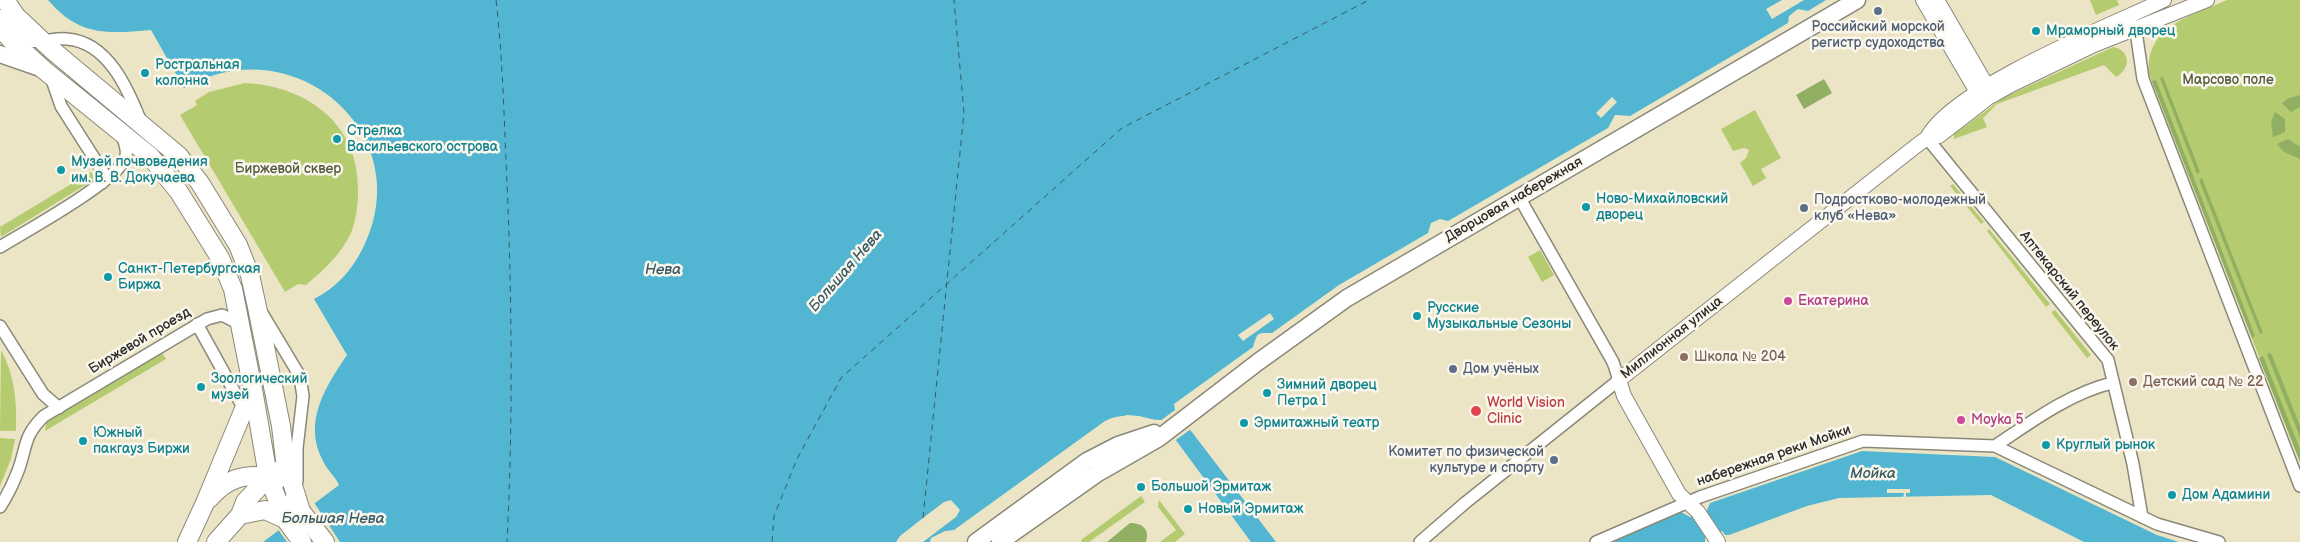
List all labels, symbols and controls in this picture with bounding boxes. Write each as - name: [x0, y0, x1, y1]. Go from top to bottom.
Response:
- marker: Российский морской регистр судоходства: [1872, 5, 1884, 17]
- place label: Российский морской регистр судоходства: [1811, 19, 1945, 52]
- place label: Мраморный дворец: [2046, 23, 2175, 39]
- marker: Мраморный дворец: [2030, 25, 2042, 37]
- place label: Ростральная колонна: [155, 57, 240, 90]
- marker: Ростральная колонна: [139, 67, 151, 79]
- park label: Марсово поле: [2182, 72, 2274, 88]
- place label: Стрелка Васильевского острова: [347, 123, 498, 156]
- marker: Стрелка Васильевского острова: [331, 133, 343, 145]
- place label: Музей почвоведения им. В. В. Докучаева: [71, 154, 208, 186]
- street label: Дворцовая набережная: [1442, 154, 1586, 246]
- park label: Биржевой сквер: [235, 161, 341, 177]
- marker: Музей почвоведения им. В. В. Докучаева: [55, 164, 67, 176]
- place label: Ново-Михайловский дворец: [1596, 191, 1728, 223]
- place label: Подростково-молодежный клуб «Нева»: [1814, 192, 1986, 224]
- marker: Ново-Михайловский дворец: [1580, 201, 1592, 213]
- marker: Подростково-молодежный клуб «Нева»: [1798, 202, 1810, 214]
- water label: Большая Нева: [805, 226, 887, 316]
- street label: Аптекарский переулок: [2016, 228, 2122, 354]
- place label: Санкт-Петербургская Биржа: [118, 261, 261, 294]
- water label: Нева: [645, 261, 681, 279]
- marker: Санкт-Петербургская Биржа: [102, 271, 114, 283]
- street label: Миллионная улица: [1618, 293, 1726, 383]
- place label: Екатерина: [1798, 293, 1869, 309]
- marker: Екатерина: [1782, 295, 1794, 307]
- place label: Русские Музыкальные Сезоны: [1427, 300, 1571, 332]
- street label: Биржевой проезд: [86, 304, 194, 378]
- marker: Русские Музыкальные Сезоны: [1411, 310, 1423, 322]
- place label: Школа № 204: [1694, 349, 1786, 365]
- marker: Школа № 204: [1678, 351, 1690, 363]
- place label: Дом учёных: [1463, 361, 1539, 377]
- marker: Дом учёных: [1447, 363, 1459, 375]
- place label: Зоологический музей: [211, 371, 307, 404]
- place label: Детский сад № 22: [2143, 374, 2264, 390]
- marker: Детский сад № 22: [2127, 376, 2139, 388]
- place label: Зимний дворец Петра I: [1277, 377, 1377, 410]
- marker: Зоологический музей: [195, 381, 207, 393]
- marker: Зимний дворец Петра I: [1261, 387, 1273, 399]
- place label: World Vision Clinic: [1487, 395, 1565, 428]
- marker: World Vision Clinic: [1469, 404, 1483, 418]
- place label: Moyka 5: [1971, 412, 2024, 428]
- marker: Moyka 5: [1955, 414, 1967, 426]
- place label: Эрмитажный театр: [1254, 415, 1379, 431]
- marker: Эрмитажный театр: [1238, 417, 1250, 429]
- street label: набережная реки Мойки: [1695, 422, 1853, 490]
- place label: Южный пакгауз Биржи: [93, 425, 190, 458]
- marker: Южный пакгауз Биржи: [77, 435, 89, 447]
- place label: Круглый рынок: [2056, 437, 2155, 453]
- marker: Круглый рынок: [2040, 439, 2052, 451]
- place label: Комитет по физической культуре и спорту: [1388, 444, 1544, 477]
- marker: Комитет по физической культуре и спорту: [1548, 454, 1560, 466]
- water label: Мойка: [1850, 465, 1896, 483]
- place label: Большой Эрмитаж: [1151, 479, 1271, 495]
- marker: Большой Эрмитаж: [1135, 481, 1147, 493]
- place label: Дом Адамини: [2182, 487, 2270, 503]
- marker: Дом Адамини: [2166, 489, 2178, 501]
- place label: Новый Эрмитаж: [1198, 501, 1304, 517]
- marker: Новый Эрмитаж: [1182, 503, 1194, 515]
- water label: Большая Нева: [281, 510, 385, 528]

